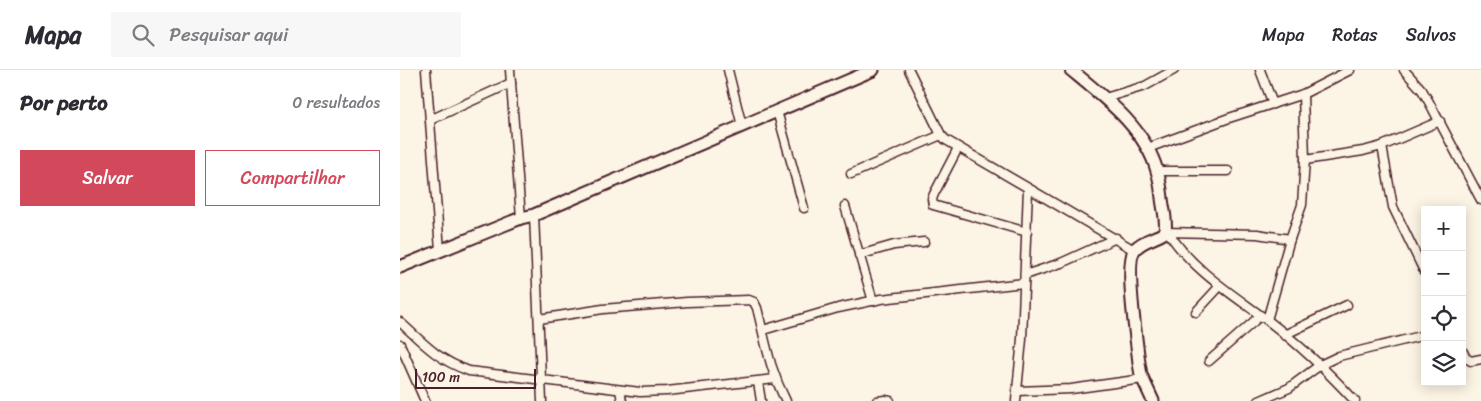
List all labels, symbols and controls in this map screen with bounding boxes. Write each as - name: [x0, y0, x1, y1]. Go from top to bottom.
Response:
- search box: [111, 12, 461, 57]
- text: Mapa: [25, 14, 81, 56]
- text: Pesquisar aqui: [169, 18, 288, 51]
- text: Mapa: [1262, 19, 1304, 51]
- text: Rotas: [1332, 19, 1378, 51]
- text: Salvos: [1406, 19, 1456, 51]
- icon: search: [129, 21, 157, 49]
- text: Por perto: [20, 84, 108, 122]
- text: 0 resultados: [292, 88, 380, 117]
- button: Salvar: [20, 150, 195, 206]
- button: Compartilhar: [205, 150, 380, 206]
- map controls: [1421, 206, 1466, 386]
- button: +: [1421, 206, 1466, 251]
- button: −: [1421, 251, 1466, 296]
- button: locate: [1421, 296, 1466, 341]
- button: layers: [1421, 341, 1466, 386]
- text: 100 m: [422, 365, 460, 390]
- scale bar: [415, 366, 536, 389]

